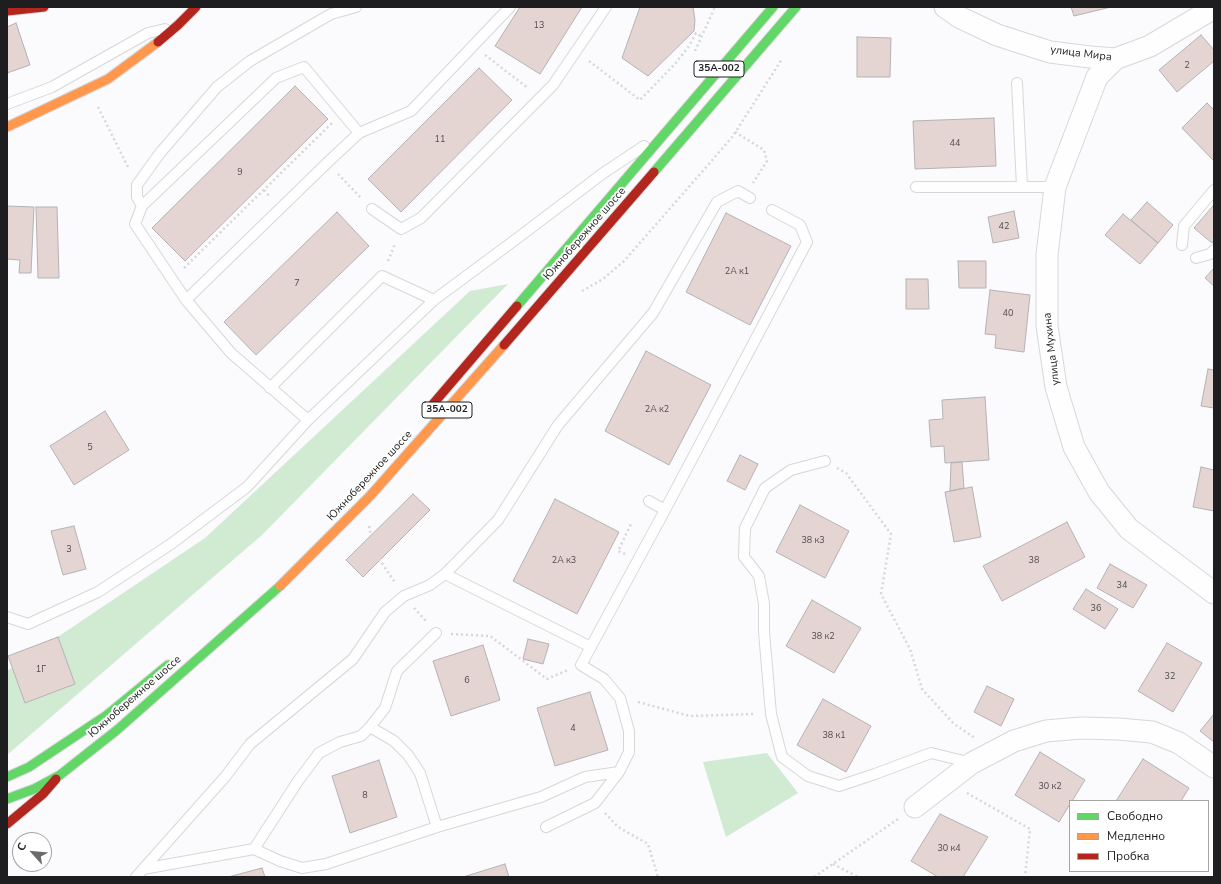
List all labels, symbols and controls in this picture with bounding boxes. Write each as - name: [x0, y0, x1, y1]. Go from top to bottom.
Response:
- house number: 13: [534, 21, 544, 31]
- street label: улица Мира: [1050, 44, 1112, 64]
- road number: 35А-002: [694, 61, 744, 77]
- house number: 2: [1184, 61, 1190, 71]
- house number: 11: [435, 135, 445, 145]
- house number: 44: [950, 139, 960, 149]
- house number: 9: [237, 168, 243, 178]
- street label: Южнобережное шоссе: [541, 185, 629, 283]
- house number: 42: [999, 222, 1009, 232]
- house number: 2А к1: [725, 267, 749, 277]
- house number: 7: [294, 279, 300, 289]
- house number: 40: [1003, 309, 1013, 319]
- street label: улица Мухина: [1041, 312, 1063, 386]
- road number: 35А-002: [422, 402, 472, 418]
- house number: 2А к2: [645, 405, 669, 415]
- street label: Южнобережное шоссе: [325, 428, 415, 524]
- house number: 5: [87, 443, 93, 453]
- house number: 38 к3: [801, 536, 825, 546]
- house number: 3: [66, 545, 72, 555]
- house number: 2А к3: [552, 556, 576, 566]
- house number: 38: [1029, 556, 1039, 566]
- house number: 34: [1117, 581, 1127, 591]
- house number: 36: [1091, 604, 1101, 614]
- house number: 38 к2: [811, 632, 835, 642]
- street label: Южнобережное шоссе: [86, 653, 184, 741]
- house number: 1Г: [36, 665, 46, 675]
- house number: 32: [1165, 672, 1175, 682]
- house number: 6: [464, 676, 470, 686]
- house number: 4: [570, 724, 576, 734]
- house number: 38 к1: [822, 731, 846, 741]
- house number: 30 к2: [1038, 782, 1062, 792]
- house number: 8: [362, 791, 368, 801]
- legend: [1069, 800, 1209, 872]
- text: Свободно: [1107, 808, 1163, 824]
- text: Медленно: [1107, 828, 1165, 844]
- north arrow: [12, 832, 52, 872]
- text: С: [13, 840, 30, 854]
- house number: 30 к4: [937, 844, 961, 854]
- text: Пробка: [1107, 848, 1150, 864]

